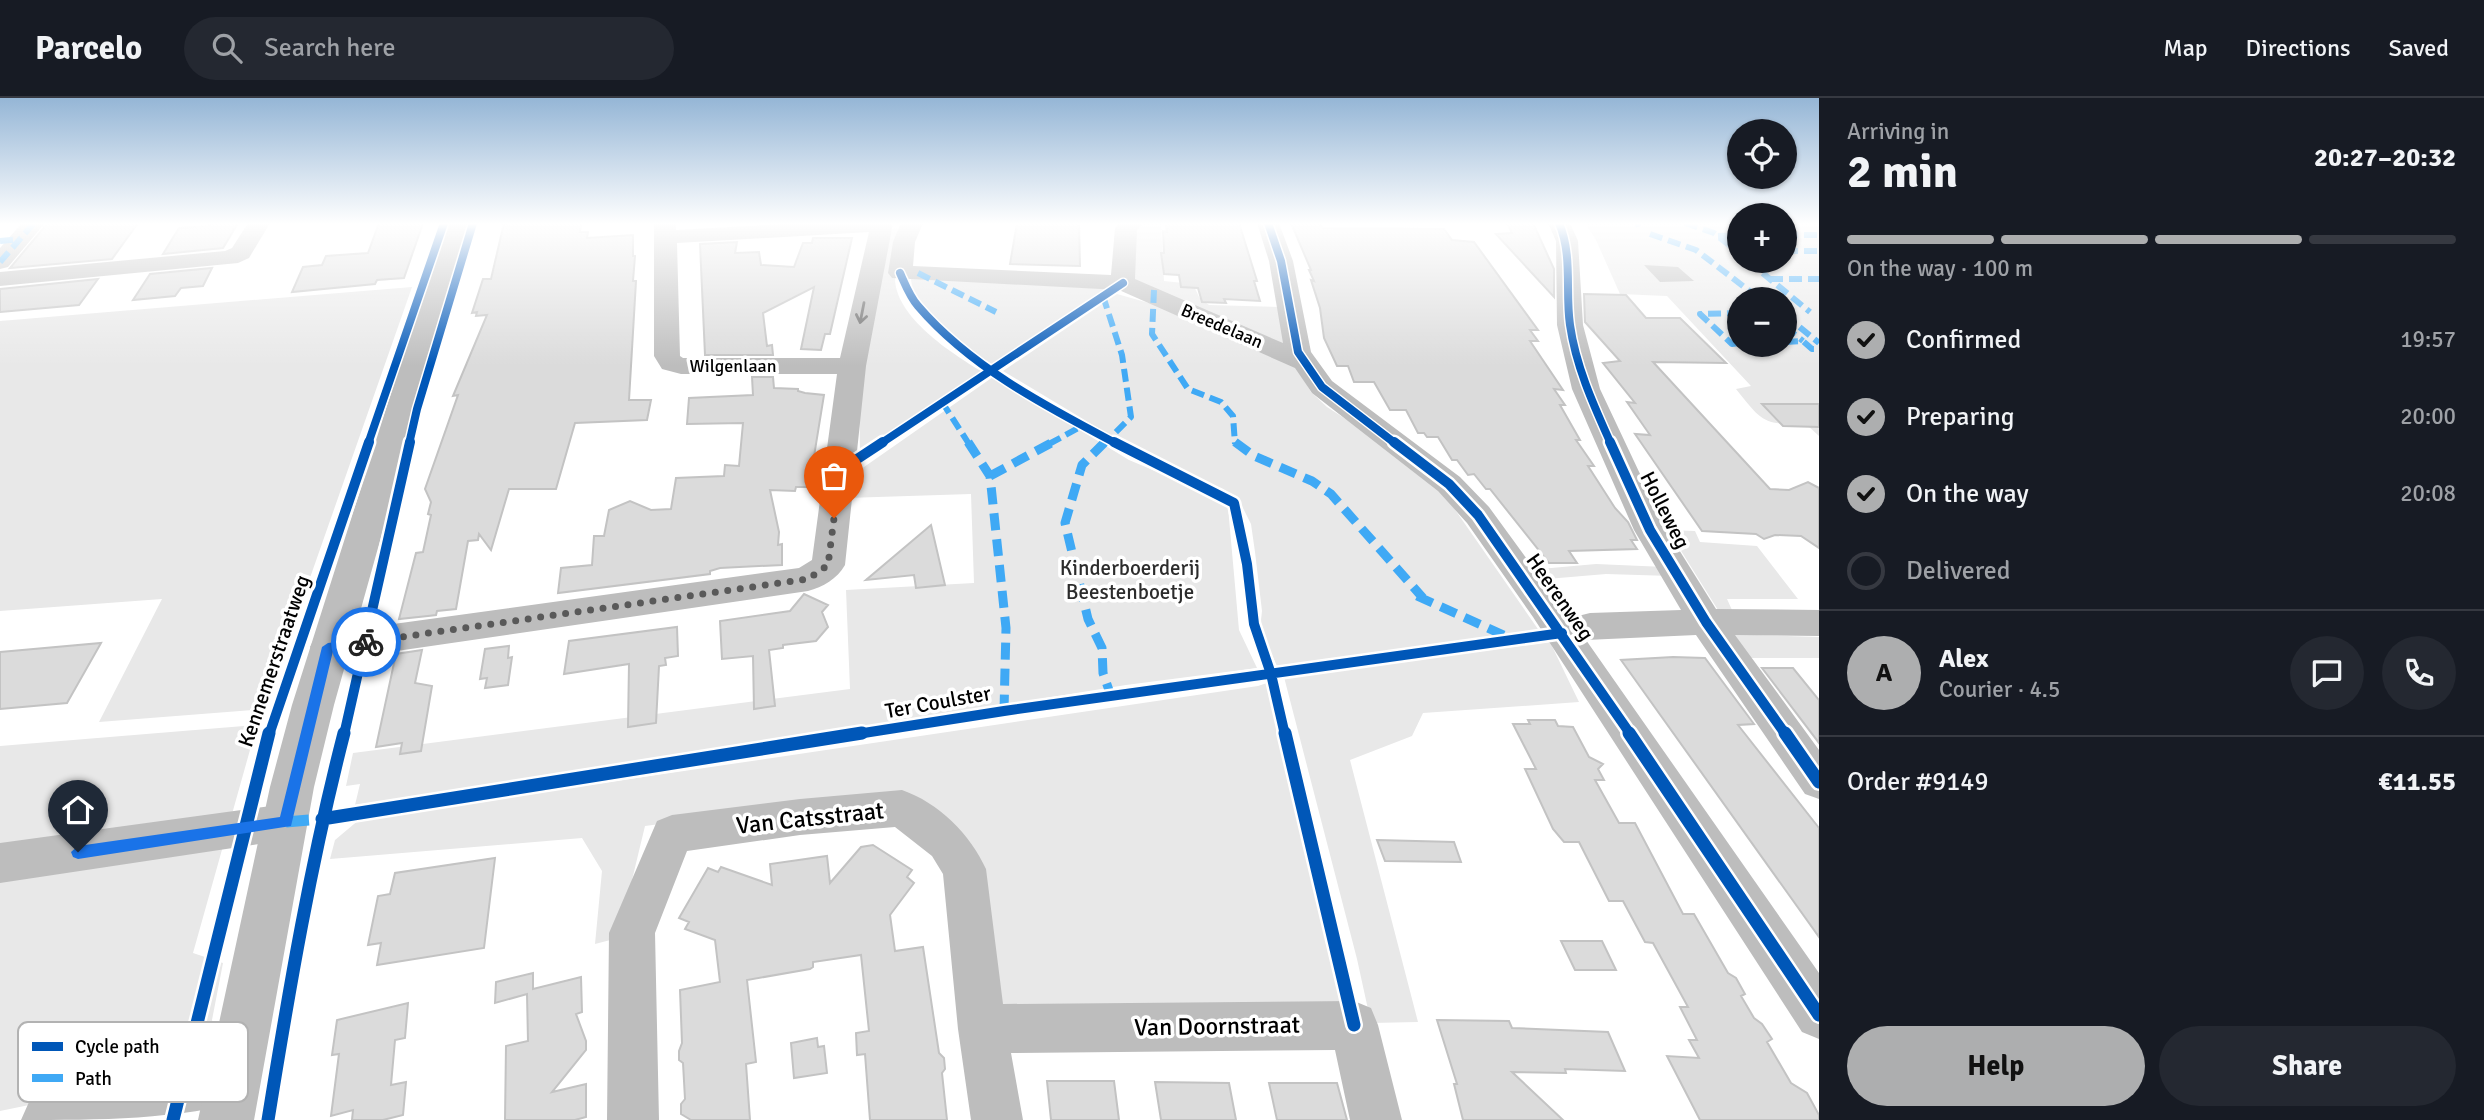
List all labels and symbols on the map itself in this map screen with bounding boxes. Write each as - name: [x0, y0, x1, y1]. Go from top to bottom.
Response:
- street label: Breedelaan: [1178, 299, 1266, 353]
- one-way arrow: [855, 301, 869, 324]
- street label: Wilgenlaan: [689, 355, 777, 377]
- pin: [804, 446, 864, 518]
- street label: Holleweg: [1634, 467, 1696, 553]
- street label: Heerenweg: [1520, 548, 1600, 646]
- park label: Kinderboerderij Beestenboetje: [1060, 555, 1200, 605]
- street label: Kennemerstraatweg: [232, 572, 316, 750]
- courier: [331, 607, 401, 677]
- street label: Ter Coulster: [883, 680, 993, 724]
- pin: [48, 780, 108, 852]
- street label: Van Catsstraat: [735, 795, 885, 841]
- street label: Van Doornstraat: [1134, 1010, 1300, 1042]
- legend: [18, 1022, 248, 1102]
- text: Cycle path: [75, 1035, 160, 1059]
- text: Path: [75, 1067, 112, 1091]

